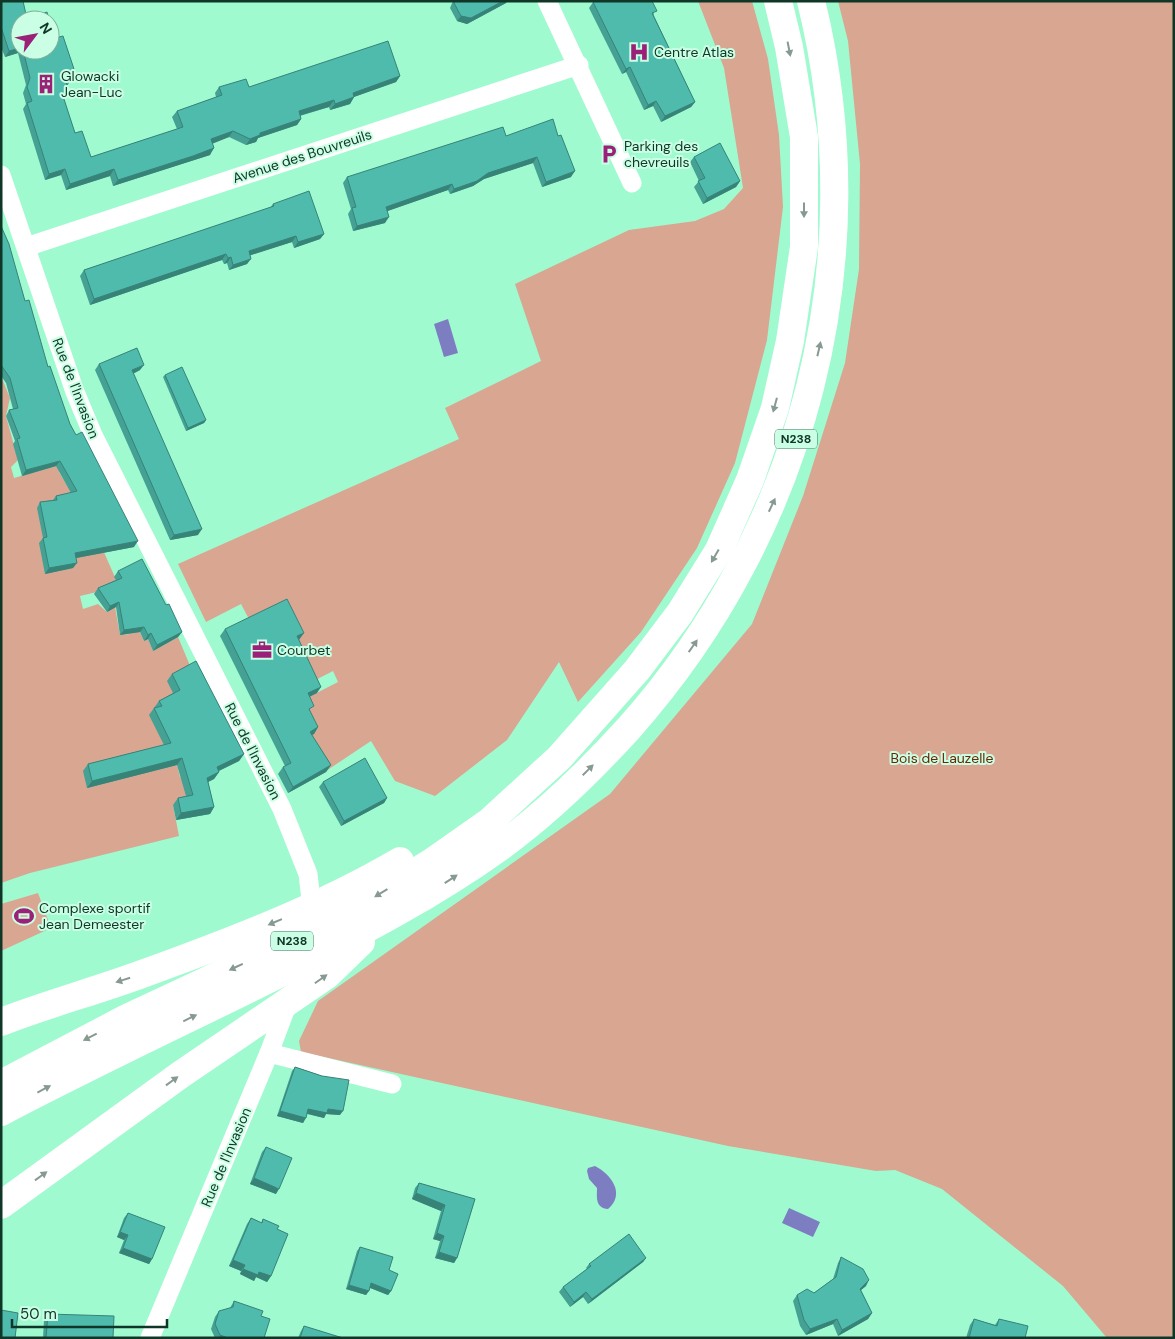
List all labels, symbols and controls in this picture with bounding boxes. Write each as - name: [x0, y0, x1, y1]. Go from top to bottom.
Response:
- north arrow: [10, 10, 60, 60]
- text: N: [36, 19, 56, 37]
- hospital icon: Centre Atlas: [628, 41, 650, 63]
- one-way arrow: [786, 41, 794, 57]
- place label: Centre Atlas: [654, 43, 734, 61]
- place label: Glowacki Jean-Luc: [61, 67, 123, 101]
- building icon: Glowacki Jean-Luc: [35, 73, 57, 95]
- street label: Avenue des Bouvreuils: [230, 125, 374, 187]
- place label: Parking des chevreuils: [624, 137, 698, 171]
- parking icon: Parking des chevreuils: [598, 143, 620, 165]
- one-way arrow: [800, 202, 808, 218]
- street label: Rue de l'Invasion: [49, 335, 103, 441]
- one-way arrow: [815, 342, 823, 357]
- one-way arrow: [771, 397, 779, 412]
- road number: N238: [775, 429, 817, 448]
- one-way arrow: [768, 498, 776, 512]
- one-way arrow: [711, 549, 720, 562]
- office icon: Courbet: [251, 639, 273, 661]
- one-way arrow: [688, 640, 698, 653]
- place label: Courbet: [277, 641, 331, 659]
- street label: Rue de l'Invasion: [221, 700, 285, 802]
- park label: Bois de Lauzelle: [891, 749, 993, 767]
- one-way arrow: [582, 764, 594, 776]
- one-way arrow: [445, 874, 458, 884]
- one-way arrow: [375, 889, 388, 898]
- place label: Complexe sportif Jean Demeester: [39, 899, 151, 933]
- sports icon: Complexe sportif Jean Demeester: [13, 905, 35, 927]
- one-way arrow: [267, 918, 282, 926]
- road number: N238: [271, 931, 313, 950]
- one-way arrow: [229, 962, 244, 971]
- one-way arrow: [314, 974, 327, 984]
- one-way arrow: [115, 977, 130, 985]
- one-way arrow: [183, 1014, 197, 1022]
- one-way arrow: [83, 1033, 97, 1041]
- one-way arrow: [165, 1076, 179, 1086]
- one-way arrow: [38, 1085, 51, 1094]
- street label: Rue de l'Invasion: [197, 1105, 255, 1209]
- one-way arrow: [34, 1171, 47, 1182]
- scale bar: [12, 1296, 168, 1328]
- text: 50 m: [20, 1304, 57, 1324]

